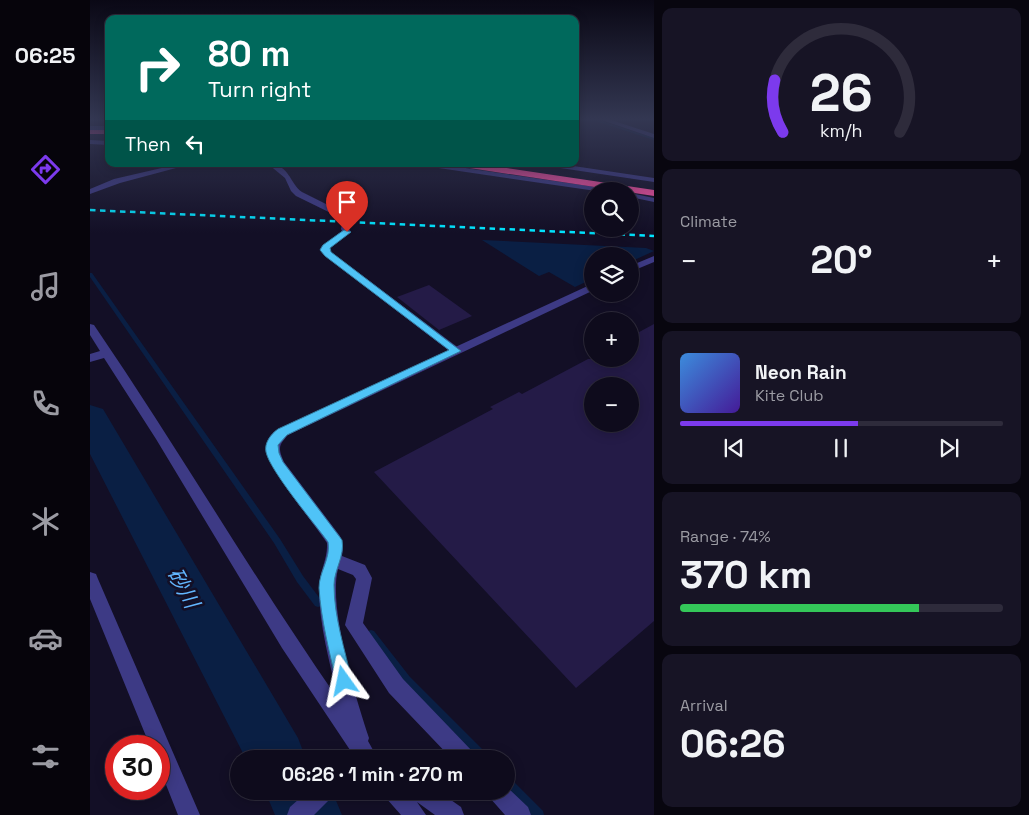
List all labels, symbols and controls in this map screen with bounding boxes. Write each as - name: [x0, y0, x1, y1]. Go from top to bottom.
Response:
- text: 80 m: [208, 32, 290, 76]
- icon: right: [125, 35, 190, 100]
- text: 06:25: [15, 41, 75, 69]
- text: 26: [810, 60, 873, 126]
- text: Turn right: [208, 75, 311, 103]
- text: km/h: [820, 119, 863, 142]
- icon: left: [181, 130, 209, 158]
- text: Then: [125, 132, 171, 157]
- icon: directions: [28, 152, 63, 187]
- pin: [326, 181, 368, 232]
- map controls: [584, 182, 639, 432]
- button: search: [584, 182, 639, 237]
- icon: arrive: [333, 188, 361, 216]
- text: Climate: [680, 211, 737, 232]
- text: 20°: [810, 236, 873, 284]
- text: −: [680, 243, 697, 279]
- text: +: [986, 243, 1003, 279]
- button: layers: [584, 247, 639, 302]
- icon: music: [28, 269, 63, 304]
- button: +: [584, 312, 639, 367]
- text: Neon Rain: [755, 360, 847, 385]
- button: −: [584, 377, 639, 432]
- text: Kite Club: [755, 385, 824, 406]
- icon: phone: [28, 386, 63, 421]
- icon: previous: [720, 434, 748, 462]
- icon: pause: [827, 434, 855, 462]
- icon: next: [935, 434, 963, 462]
- icon: climate: [28, 504, 63, 539]
- text: Range · 74%: [680, 526, 771, 547]
- text: 370 km: [680, 551, 812, 599]
- water label: 砂川: [161, 563, 206, 614]
- icon: car: [28, 621, 63, 656]
- position arrow: [317, 654, 369, 706]
- text: Arrival: [680, 695, 728, 716]
- text: 06:26: [680, 720, 786, 768]
- speed limit sign: 30: [105, 735, 170, 800]
- icon: filters: [28, 739, 63, 774]
- text: 06:26 · 1 min · 270 m: [282, 762, 463, 787]

